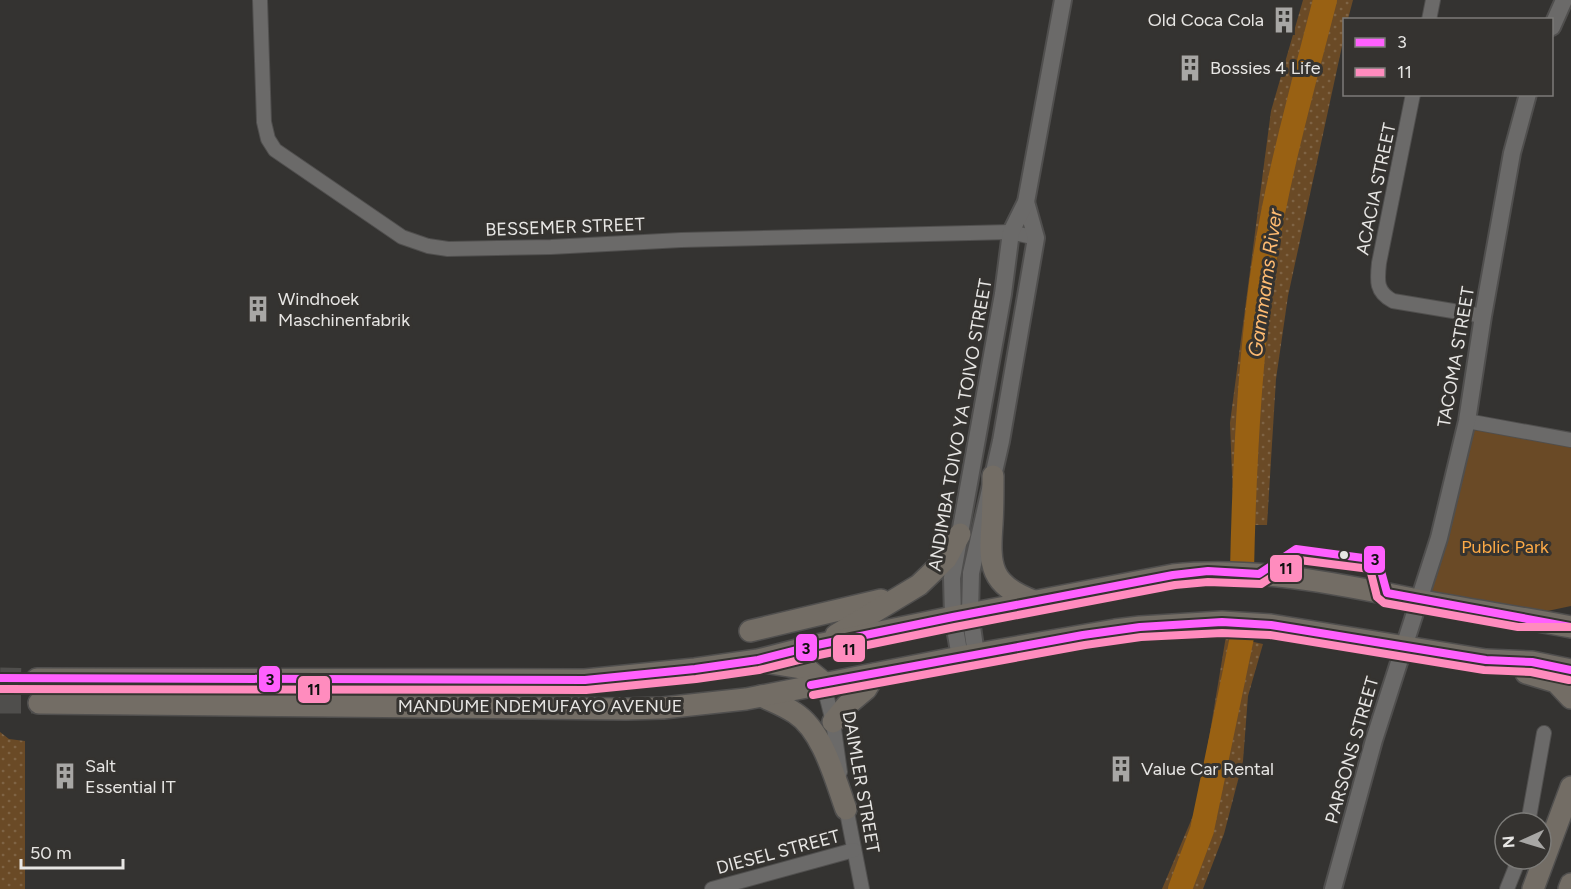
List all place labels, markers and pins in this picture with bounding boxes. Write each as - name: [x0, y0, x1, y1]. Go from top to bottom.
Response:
- building icon: Old Coca Cola: [1269, 5, 1299, 35]
- place label: Old Coca Cola: [1148, 9, 1264, 31]
- building icon: Bossies 4 Life: [1175, 53, 1205, 83]
- place label: Bossies 4 Life: [1210, 57, 1321, 79]
- place label: Windhoek Maschinenfabrik: [278, 288, 410, 331]
- building icon: Windhoek Maschinenfabrik: [243, 294, 273, 324]
- unlabelled marker: [1338, 549, 1350, 561]
- building icon: Value Car Rental: [1106, 754, 1136, 784]
- place label: Salt Essential IT: [85, 755, 176, 798]
- place label: Value Car Rental: [1141, 758, 1274, 780]
- building icon: Salt Essential IT: [50, 761, 80, 791]

